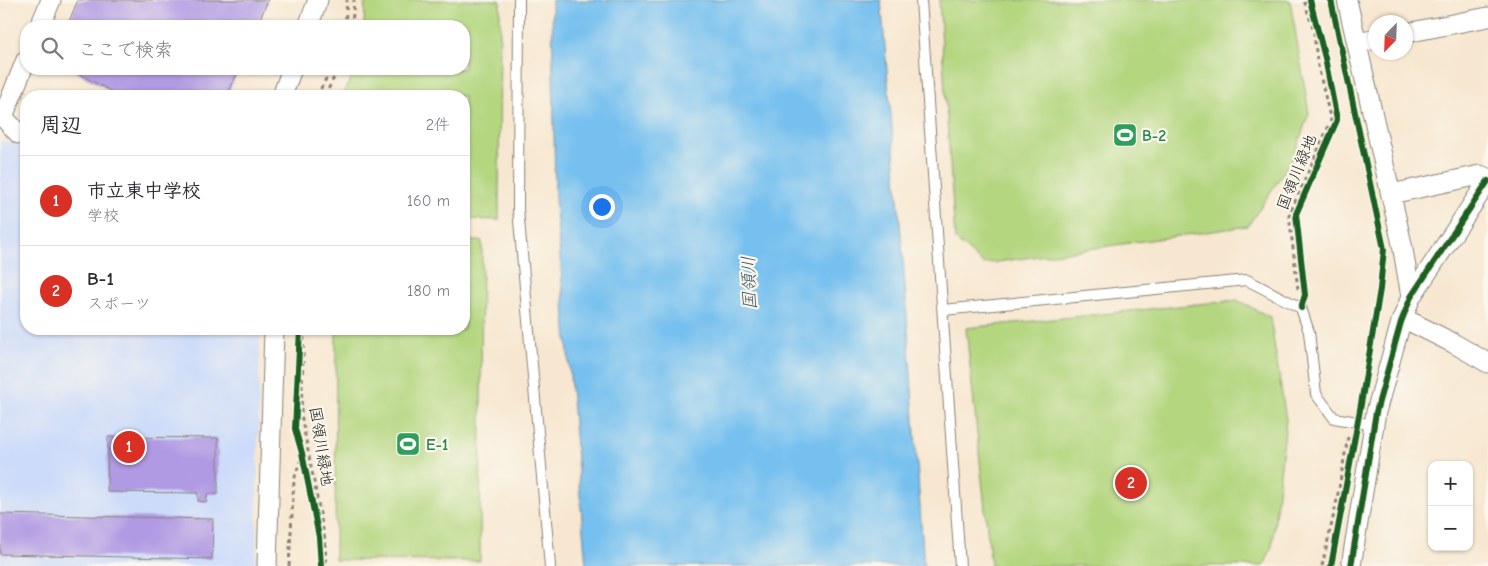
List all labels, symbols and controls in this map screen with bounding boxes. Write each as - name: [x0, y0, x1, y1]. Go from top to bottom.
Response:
- north arrow: [1368, 15, 1413, 60]
- search box: [20, 20, 470, 75]
- icon: search: [38, 34, 66, 62]
- text: ここで検索: [78, 39, 173, 61]
- text: 周辺: [40, 113, 82, 137]
- text: 2件: [426, 116, 450, 134]
- sports icon: B-2: [1112, 122, 1138, 148]
- place label: B-2: [1142, 127, 1166, 145]
- street label: 国領川緑地: [1274, 132, 1320, 213]
- text: 市立東中学校: [87, 180, 201, 202]
- text: 1: [53, 192, 59, 210]
- text: 160 m: [407, 192, 450, 210]
- your location: [589, 194, 615, 220]
- text: 学校: [87, 207, 119, 225]
- water label: 国領川: [738, 256, 761, 310]
- text: B-1: [87, 268, 114, 290]
- text: 2: [52, 282, 60, 300]
- text: 180 m: [407, 282, 450, 300]
- text: スポーツ: [87, 295, 151, 313]
- street label: 国領川緑地: [306, 405, 336, 487]
- pin: 1: [113, 428, 145, 466]
- sports icon: E-1: [395, 431, 421, 457]
- place label: E-1: [426, 436, 448, 454]
- map controls: [1428, 461, 1473, 551]
- button: +: [1428, 461, 1473, 506]
- pin: 2: [1115, 464, 1147, 502]
- button: −: [1428, 506, 1473, 551]

